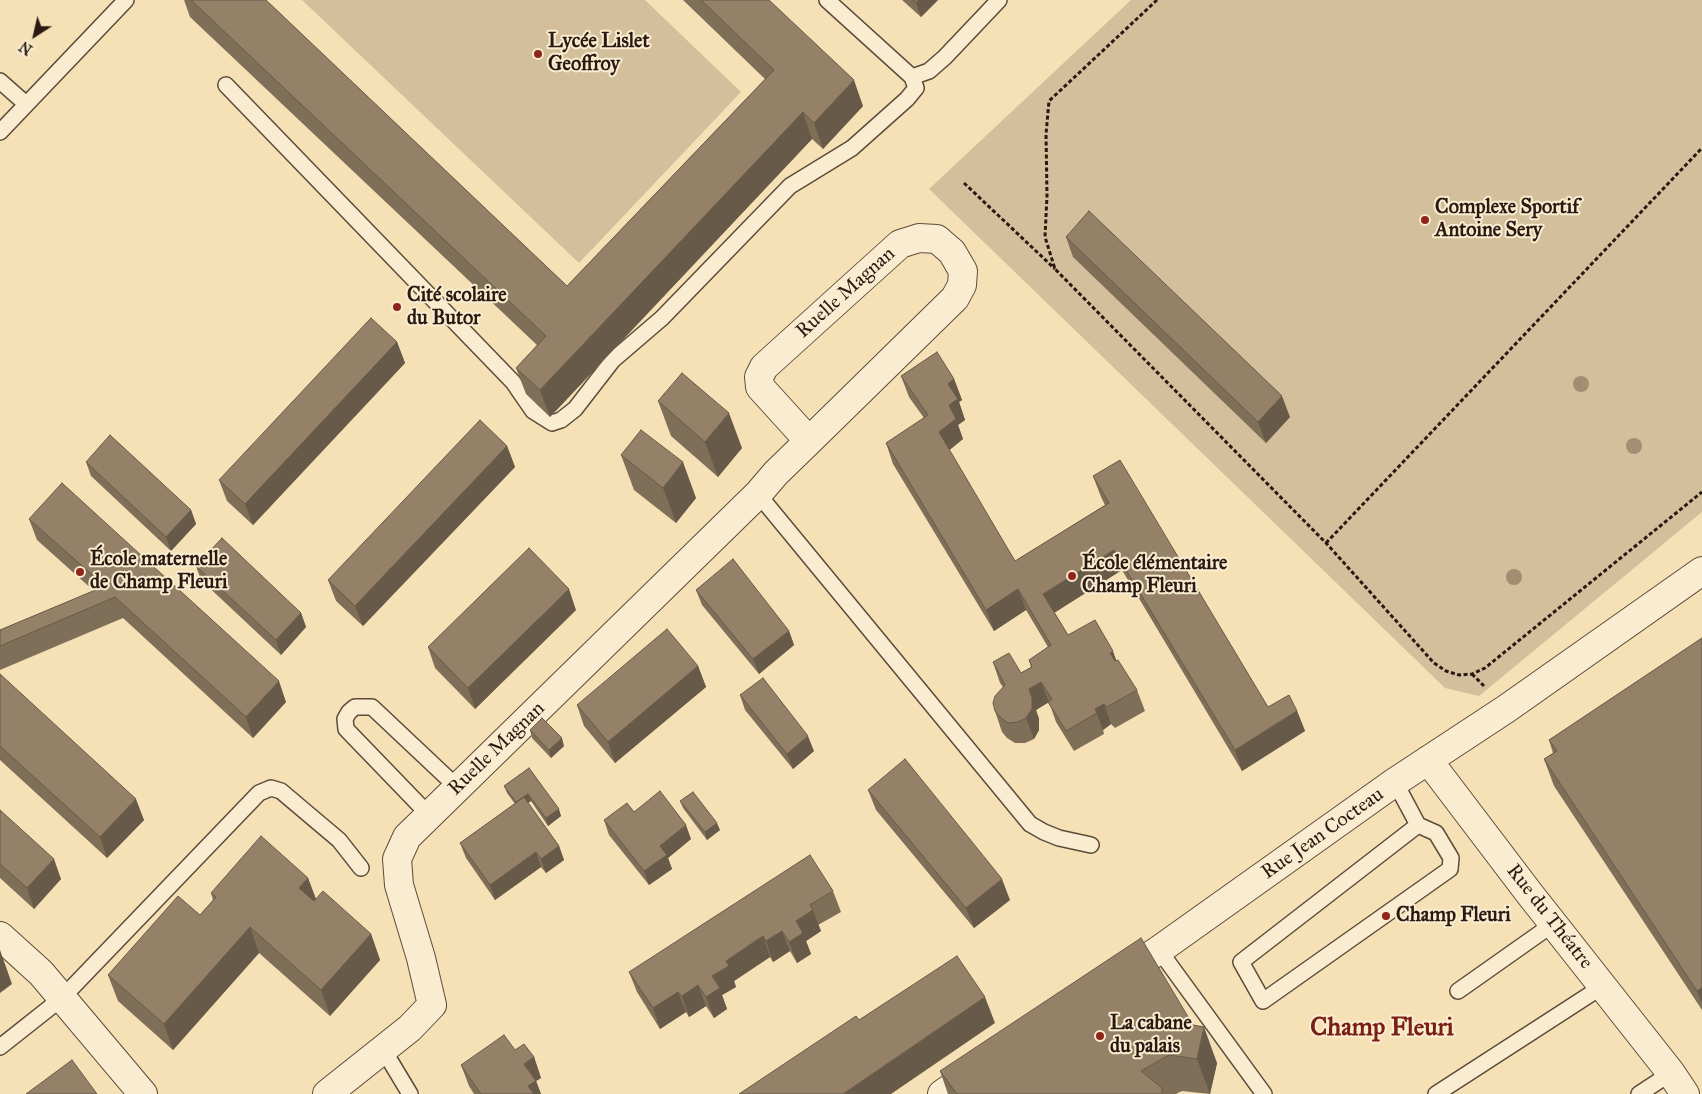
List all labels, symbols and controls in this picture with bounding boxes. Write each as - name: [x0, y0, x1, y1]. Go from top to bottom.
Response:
- north arrow: [10, 10, 60, 60]
- place label: Lycée Lislet Geoffroy: [548, 30, 649, 77]
- text: N: [16, 37, 36, 58]
- marker: Lycée Lislet Geoffroy: [532, 48, 544, 60]
- place label: Complexe Sportif Antoine Sery: [1435, 196, 1579, 243]
- marker: Complexe Sportif Antoine Sery: [1419, 214, 1431, 226]
- street label: Ruelle Magnan: [792, 242, 900, 344]
- place label: Cité scolaire du Butor: [407, 284, 507, 331]
- marker: Cité scolaire du Butor: [391, 301, 403, 313]
- place label: École maternelle de Champ Fleuri: [90, 548, 227, 595]
- place label: École élémentaire Champ Fleuri: [1082, 552, 1227, 599]
- marker: École maternelle de Champ Fleuri: [74, 566, 86, 578]
- marker: École élémentaire Champ Fleuri: [1066, 570, 1078, 582]
- street label: Ruelle Magnan: [444, 697, 550, 801]
- street label: Rue Jean Cocteau: [1257, 783, 1389, 885]
- street label: Rue du Théatre: [1501, 860, 1597, 974]
- place label: Champ Fleuri: [1396, 904, 1511, 928]
- marker: Champ Fleuri: [1380, 910, 1392, 922]
- place label: La cabane du palais: [1110, 1012, 1192, 1059]
- district label: Champ Fleuri: [1310, 1014, 1454, 1044]
- marker: La cabane du palais: [1094, 1030, 1106, 1042]

